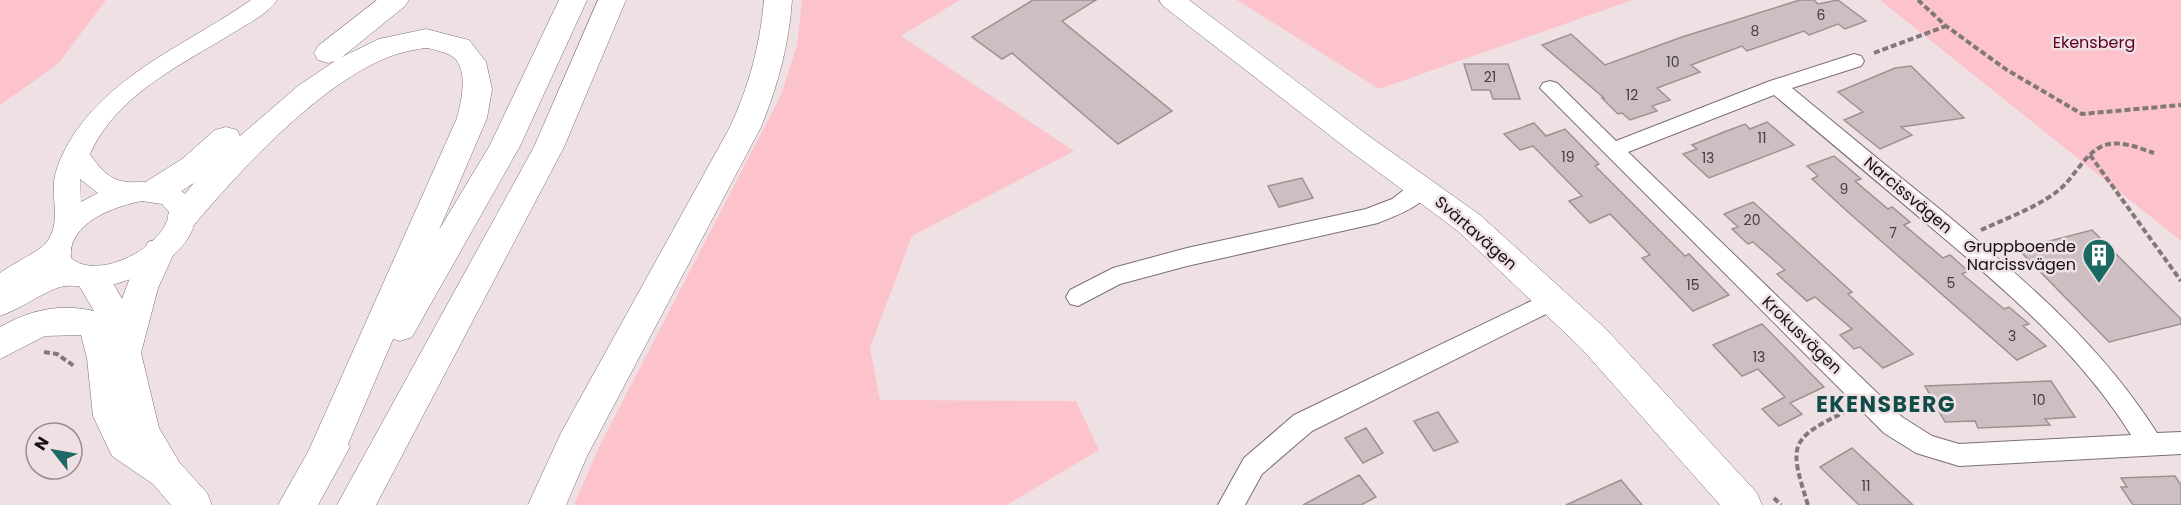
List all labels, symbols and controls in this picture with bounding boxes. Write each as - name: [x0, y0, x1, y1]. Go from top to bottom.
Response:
- house number: 6: [1817, 5, 1826, 25]
- house number: 8: [1751, 21, 1760, 41]
- park label: Ekensberg: [2053, 31, 2135, 54]
- house number: 10: [1666, 52, 1680, 72]
- house number: 21: [1484, 67, 1496, 87]
- house number: 12: [1626, 85, 1638, 105]
- house number: 11: [1758, 128, 1766, 148]
- house number: 19: [1561, 147, 1575, 167]
- house number: 13: [1702, 148, 1714, 168]
- street label: Narcissvägen: [1859, 151, 1957, 239]
- house number: 9: [1840, 179, 1848, 199]
- street label: Svärtavägen: [1430, 191, 1522, 275]
- house number: 20: [1744, 210, 1760, 230]
- house number: 7: [1889, 223, 1897, 243]
- place label: Gruppboende Narcissvägen: [1964, 235, 2076, 276]
- building icon: Gruppboende Narcissvägen: [2081, 237, 2117, 284]
- house number: 5: [1947, 273, 1955, 293]
- house number: 15: [1686, 275, 1700, 295]
- street label: Krokusvägen: [1757, 291, 1847, 379]
- house number: 3: [2008, 326, 2016, 346]
- house number: 13: [1753, 347, 1765, 367]
- district label: EKENSBERG: [1816, 389, 1956, 420]
- house number: 10: [2032, 390, 2046, 410]
- north arrow: [24, 421, 84, 481]
- text: N: [29, 432, 55, 455]
- house number: 11: [1862, 476, 1870, 496]

